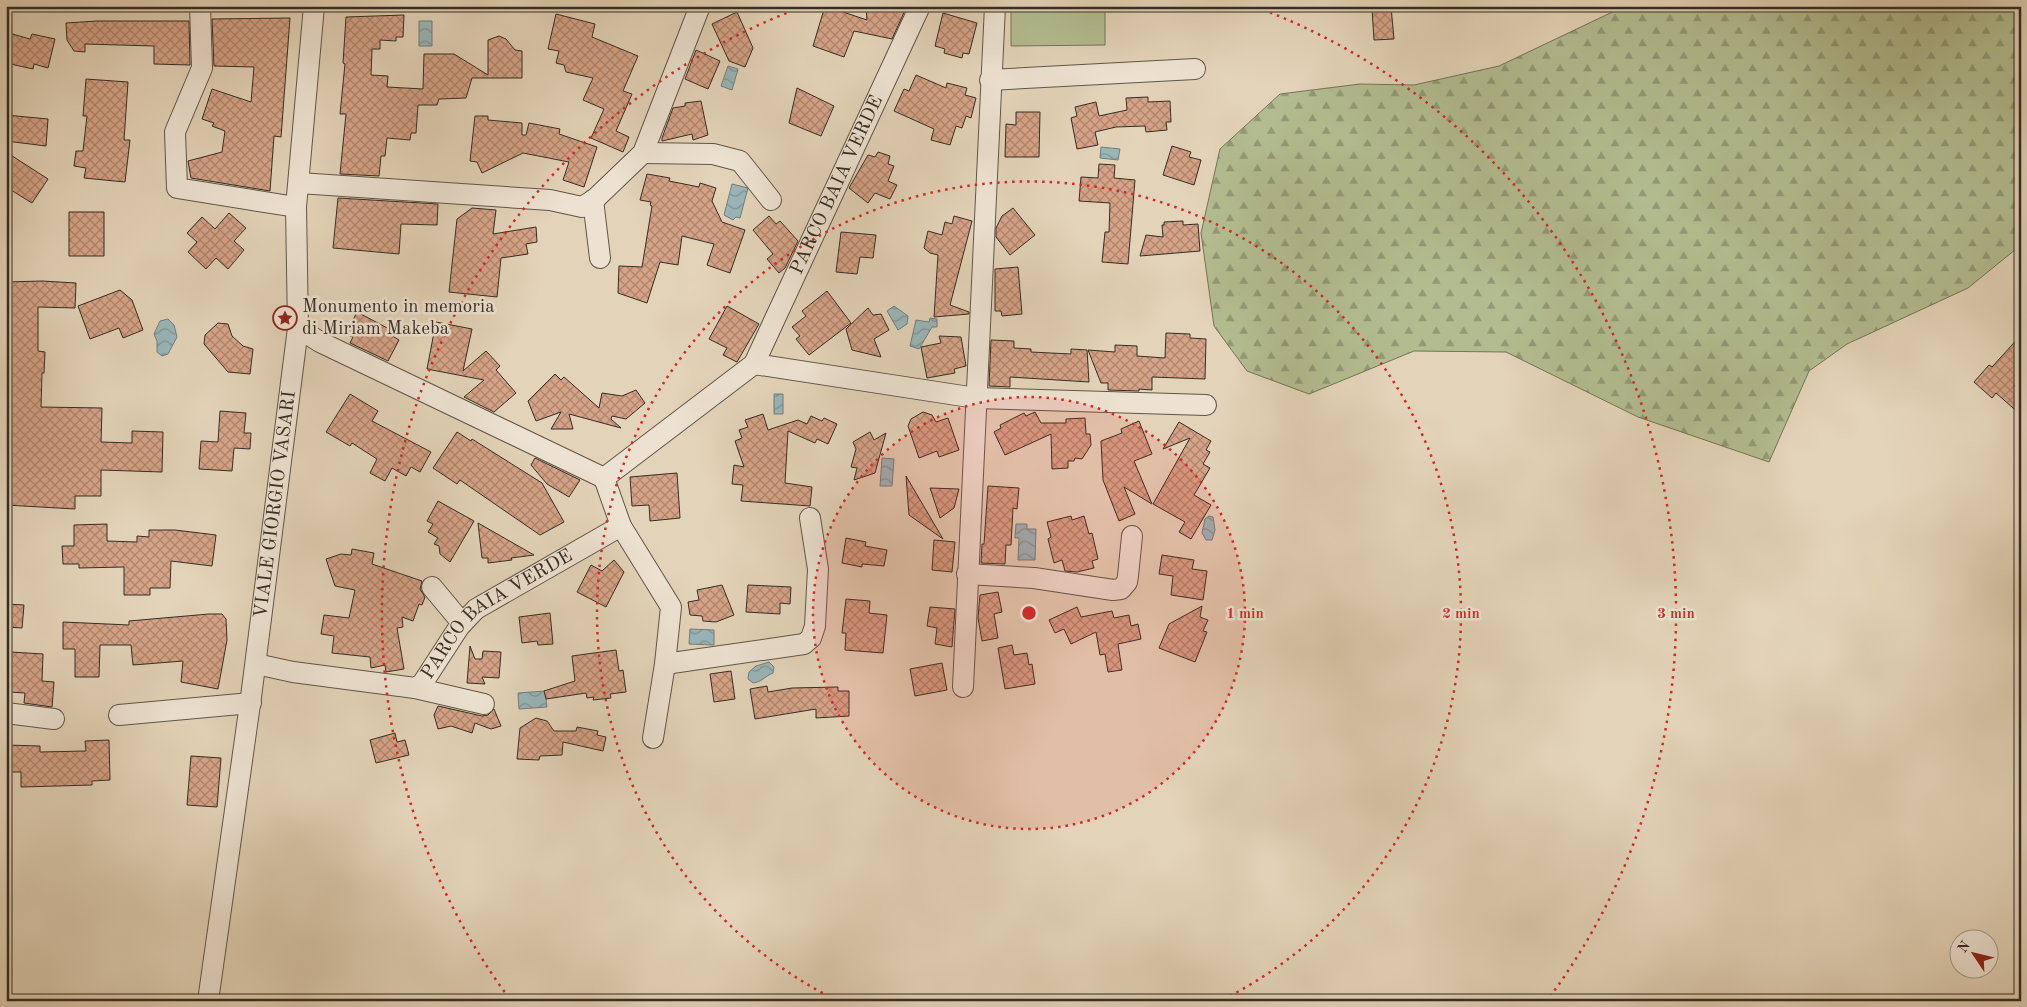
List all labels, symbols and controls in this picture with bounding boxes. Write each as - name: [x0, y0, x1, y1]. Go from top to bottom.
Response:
- street label: PARCO BAIA VERDE: [787, 93, 887, 277]
- place label: Monumento in memoria di Miriam Makeba: [302, 298, 495, 339]
- place icon: Monumento in memoria di Miriam Makeba: [272, 305, 298, 331]
- street label: VIALE GIORGIO VASARI: [252, 390, 299, 619]
- street label: PARCO BAIA VERDE: [418, 546, 576, 683]
- centre of rings: [1020, 604, 1038, 622]
- text: 1 min: [1226, 607, 1264, 622]
- text: 2 min: [1442, 607, 1480, 622]
- text: 3 min: [1657, 607, 1695, 622]
- north arrow: [1950, 930, 2000, 980]
- text: N: [1955, 938, 1973, 956]

